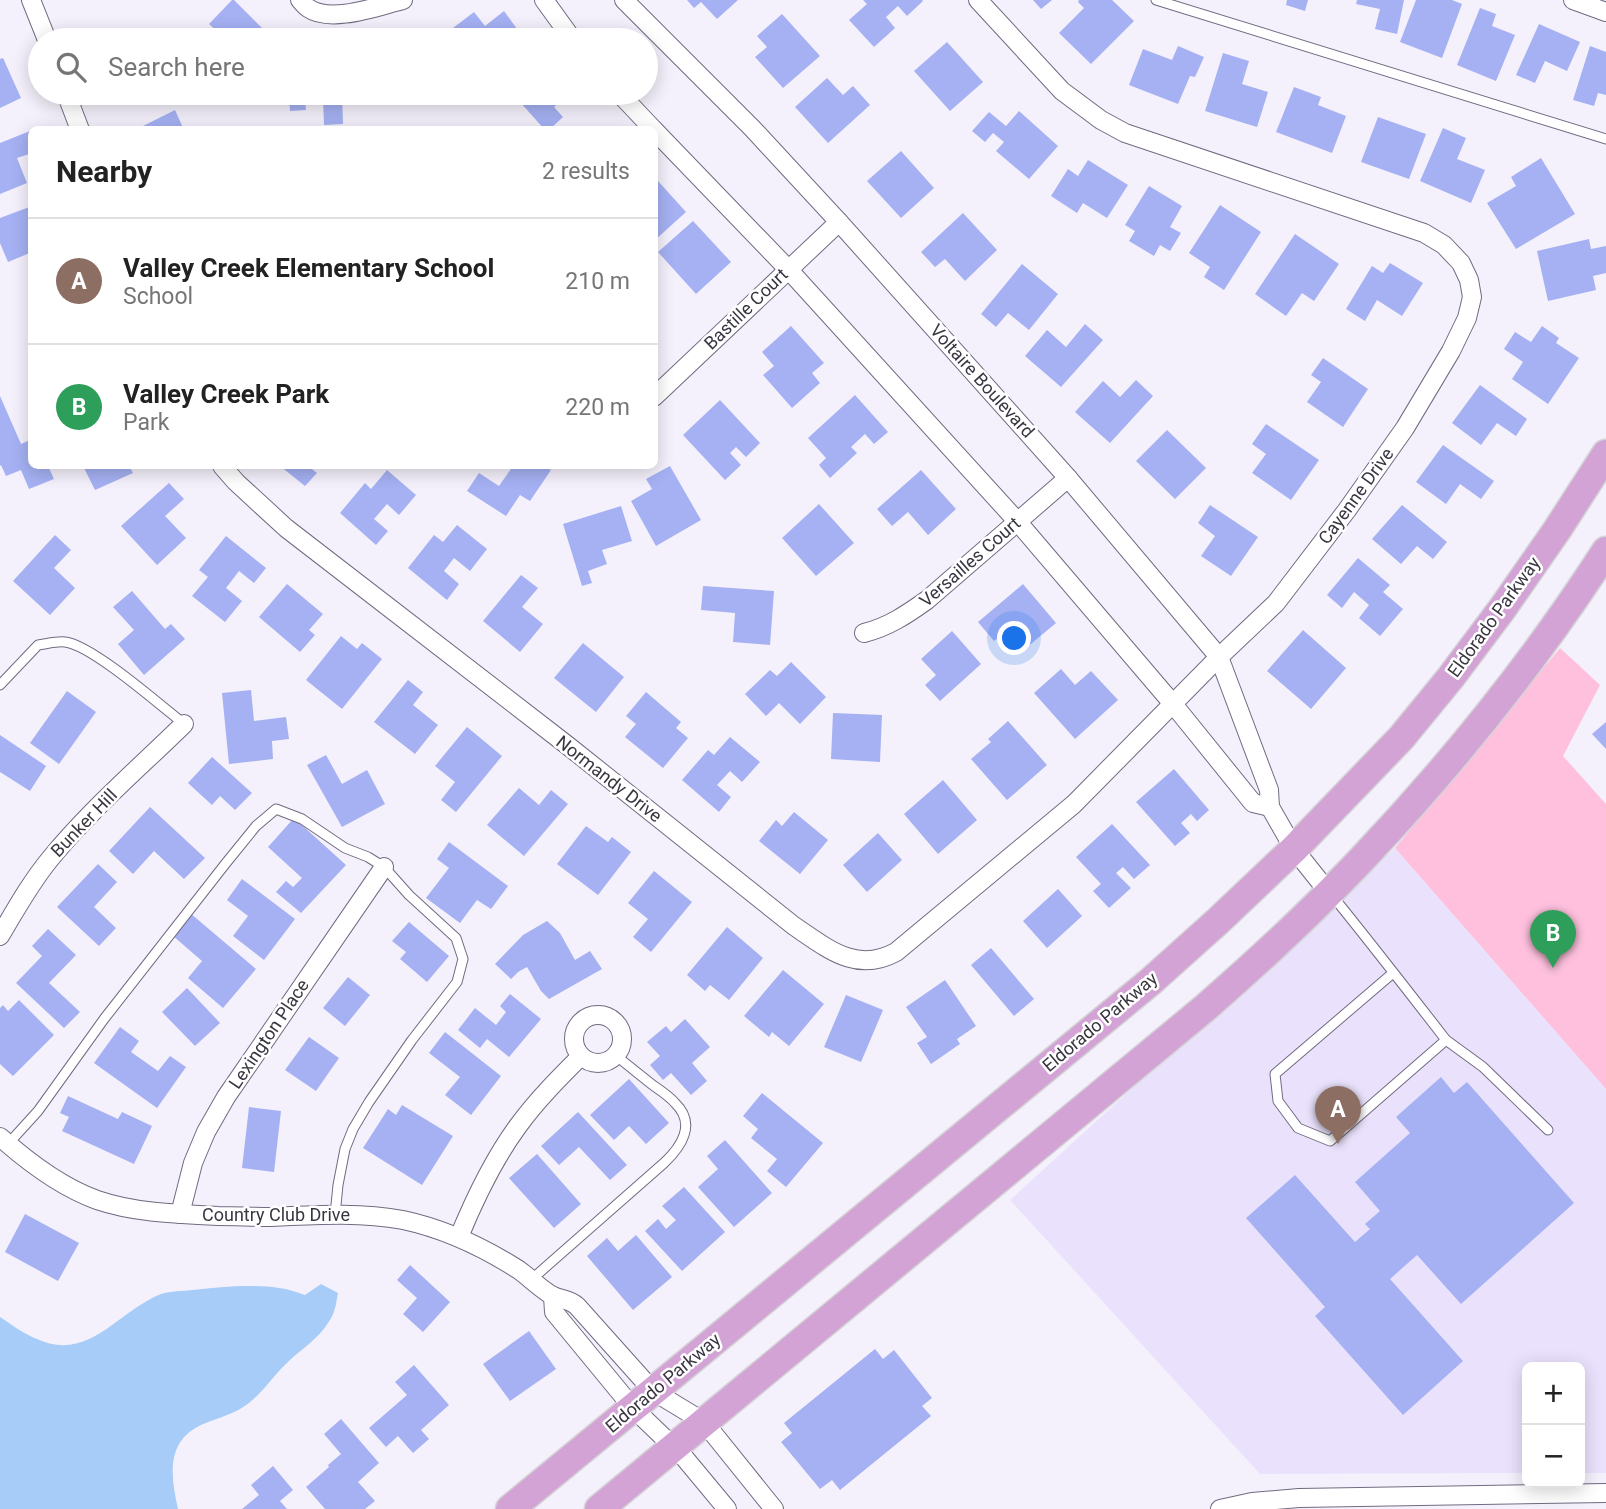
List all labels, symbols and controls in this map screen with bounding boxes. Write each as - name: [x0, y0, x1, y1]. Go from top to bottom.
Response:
- search box: [28, 28, 658, 105]
- icon: search: [52, 48, 90, 86]
- text: Search here: [108, 52, 245, 82]
- text: Nearby: [56, 154, 152, 189]
- text: 2 results: [542, 158, 630, 185]
- text: Valley Creek Elementary School: [123, 253, 494, 283]
- street label: Bastille Court: [700, 264, 792, 354]
- text: A: [71, 268, 87, 295]
- text: 210 m: [565, 268, 630, 295]
- text: School: [123, 283, 193, 310]
- street label: Voltaire Boulevard: [926, 320, 1039, 442]
- text: Valley Creek Park: [123, 379, 329, 409]
- text: B: [72, 394, 86, 421]
- text: 220 m: [565, 394, 630, 421]
- text: Park: [123, 409, 169, 436]
- street label: Cayenne Drive: [1314, 444, 1397, 548]
- street label: Versailles Court: [915, 512, 1024, 611]
- street label: Eldorado Parkway: [1443, 552, 1545, 681]
- your location: [997, 621, 1031, 655]
- street label: Normandy Drive: [552, 731, 666, 826]
- street label: Bunker Hill: [46, 784, 121, 861]
- pin: B: [1530, 910, 1576, 968]
- street label: Eldorado Parkway: [1038, 967, 1162, 1076]
- street label: Lexington Place: [224, 975, 313, 1092]
- pin: A: [1315, 1086, 1361, 1144]
- street label: Country Club Drive: [202, 1204, 350, 1225]
- street label: Eldorado Parkway: [601, 1328, 725, 1437]
- map controls: [1522, 1362, 1585, 1488]
- button: +: [1522, 1362, 1585, 1425]
- button: −: [1522, 1425, 1585, 1488]

